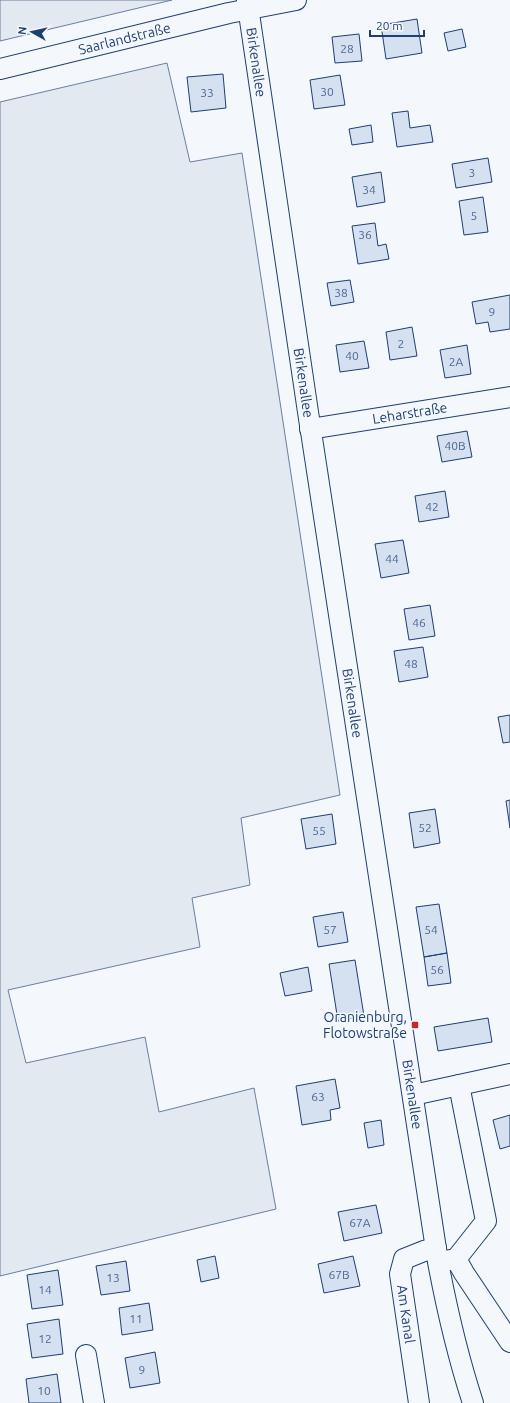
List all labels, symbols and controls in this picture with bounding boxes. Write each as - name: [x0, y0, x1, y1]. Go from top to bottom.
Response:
- north arrow: [12, 12, 52, 52]
- scale bar: [370, 12, 424, 38]
- text: 20 m: [376, 19, 403, 32]
- street label: Saarlandstraße: [77, 20, 172, 58]
- text: N: [16, 26, 29, 36]
- street label: Birkenallee: [243, 26, 269, 98]
- house number: 28: [340, 42, 354, 55]
- house number: 30: [320, 85, 334, 98]
- house number: 33: [200, 86, 214, 99]
- house number: 3: [469, 166, 475, 179]
- house number: 34: [362, 183, 376, 196]
- house number: 5: [471, 209, 477, 222]
- house number: 36: [358, 228, 372, 241]
- house number: 38: [334, 286, 348, 299]
- house number: 9: [489, 305, 495, 318]
- house number: 2: [398, 337, 404, 350]
- street label: Birkenallee: [291, 347, 317, 419]
- house number: 40: [345, 349, 359, 362]
- house number: 2A: [449, 355, 463, 368]
- street label: Leharstraße: [371, 399, 448, 427]
- house number: 40B: [444, 439, 466, 452]
- house number: 42: [425, 500, 439, 513]
- house number: 44: [385, 552, 399, 565]
- house number: 46: [412, 616, 426, 629]
- house number: 48: [404, 657, 418, 670]
- street label: Birkenallee: [339, 667, 366, 739]
- house number: 52: [418, 821, 432, 834]
- house number: 55: [312, 824, 326, 837]
- house number: 57: [323, 923, 337, 936]
- house number: 54: [424, 923, 438, 936]
- house number: 56: [430, 963, 444, 976]
- place label: Oranienburg, Flotowstraße: [323, 1009, 407, 1041]
- marker: Oranienburg, Flotowstraße: [410, 1020, 420, 1030]
- street label: Birkenallee: [399, 1059, 426, 1130]
- house number: 63: [311, 1090, 325, 1103]
- house number: 67A: [349, 1216, 371, 1229]
- house number: 67B: [328, 1268, 350, 1281]
- house number: 13: [106, 1271, 120, 1284]
- house number: 14: [38, 1283, 52, 1296]
- street label: Am Kanal: [394, 1284, 418, 1345]
- house number: 11: [129, 1312, 143, 1325]
- house number: 12: [38, 1332, 52, 1345]
- house number: 9: [139, 1363, 145, 1376]
- house number: 10: [37, 1384, 51, 1397]

